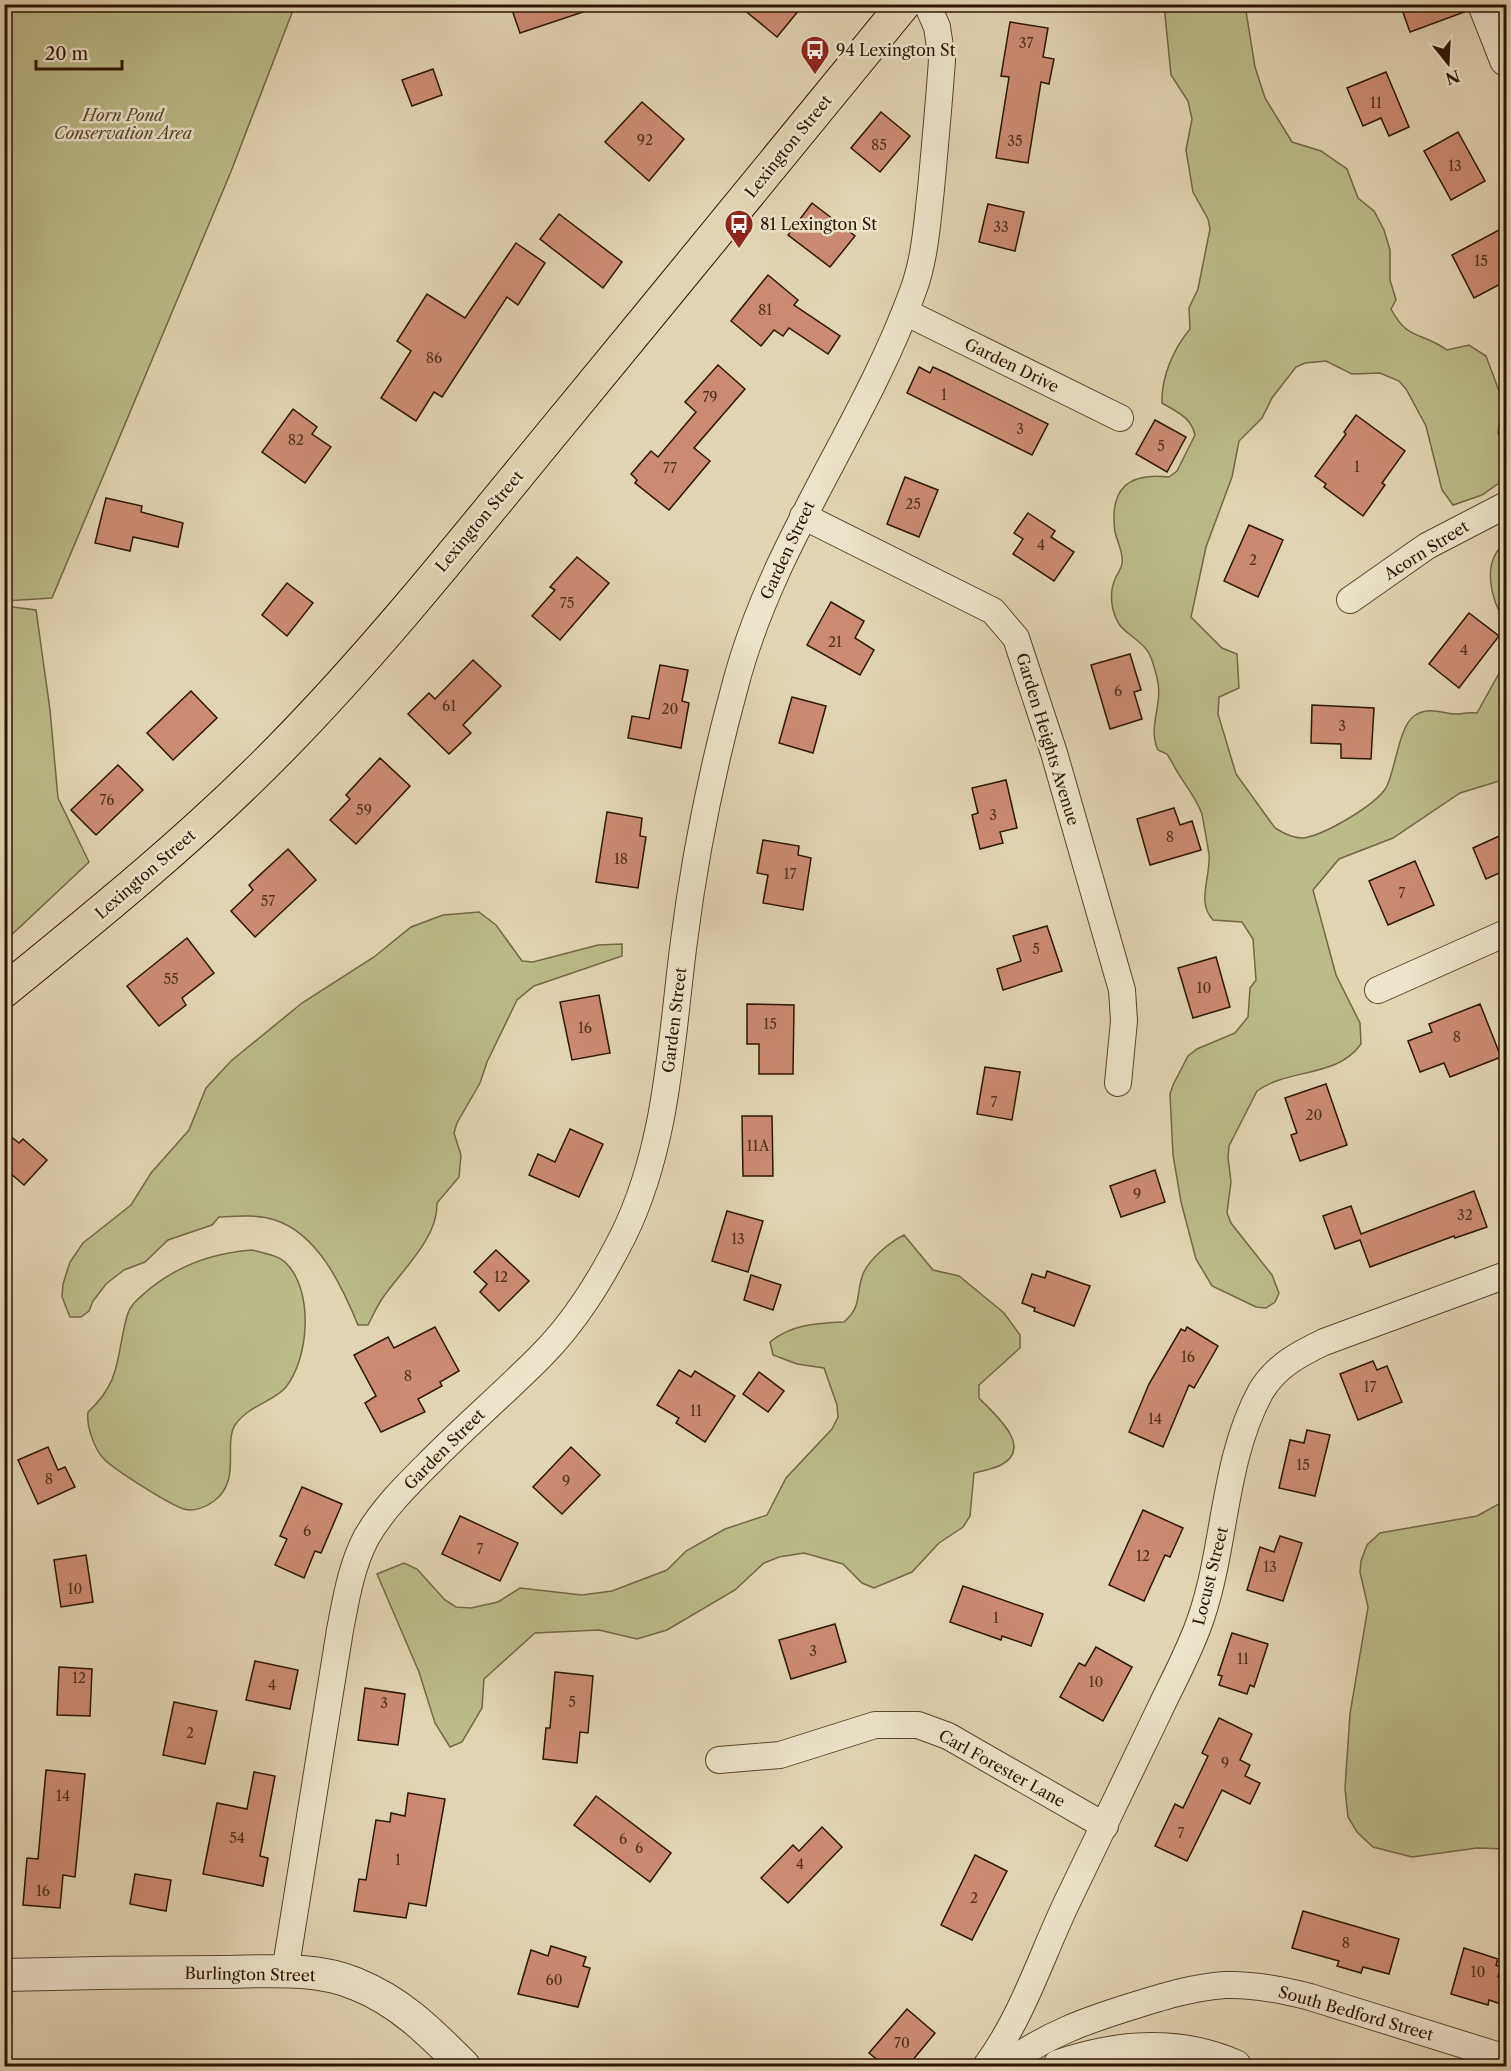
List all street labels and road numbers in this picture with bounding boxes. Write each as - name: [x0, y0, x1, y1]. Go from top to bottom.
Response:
- street label: Lexington Street: [740, 90, 836, 201]
- street label: Garden Drive: [962, 334, 1062, 396]
- street label: Lexington Street: [431, 466, 528, 576]
- street label: Garden Street: [755, 497, 819, 602]
- street label: Acorn Street: [1379, 516, 1472, 584]
- street label: Garden Heights Avenue: [1012, 650, 1084, 828]
- street label: Lexington Street: [91, 825, 200, 923]
- street label: Garden Street: [658, 966, 690, 1074]
- street label: Garden Street: [399, 1404, 489, 1494]
- street label: Locust Street: [1188, 1524, 1232, 1627]
- street label: Carl Forester Lane: [935, 1725, 1069, 1811]
- street label: Burlington Street: [184, 1963, 316, 1985]
- street label: South Bedford Street: [1276, 1981, 1436, 2045]

